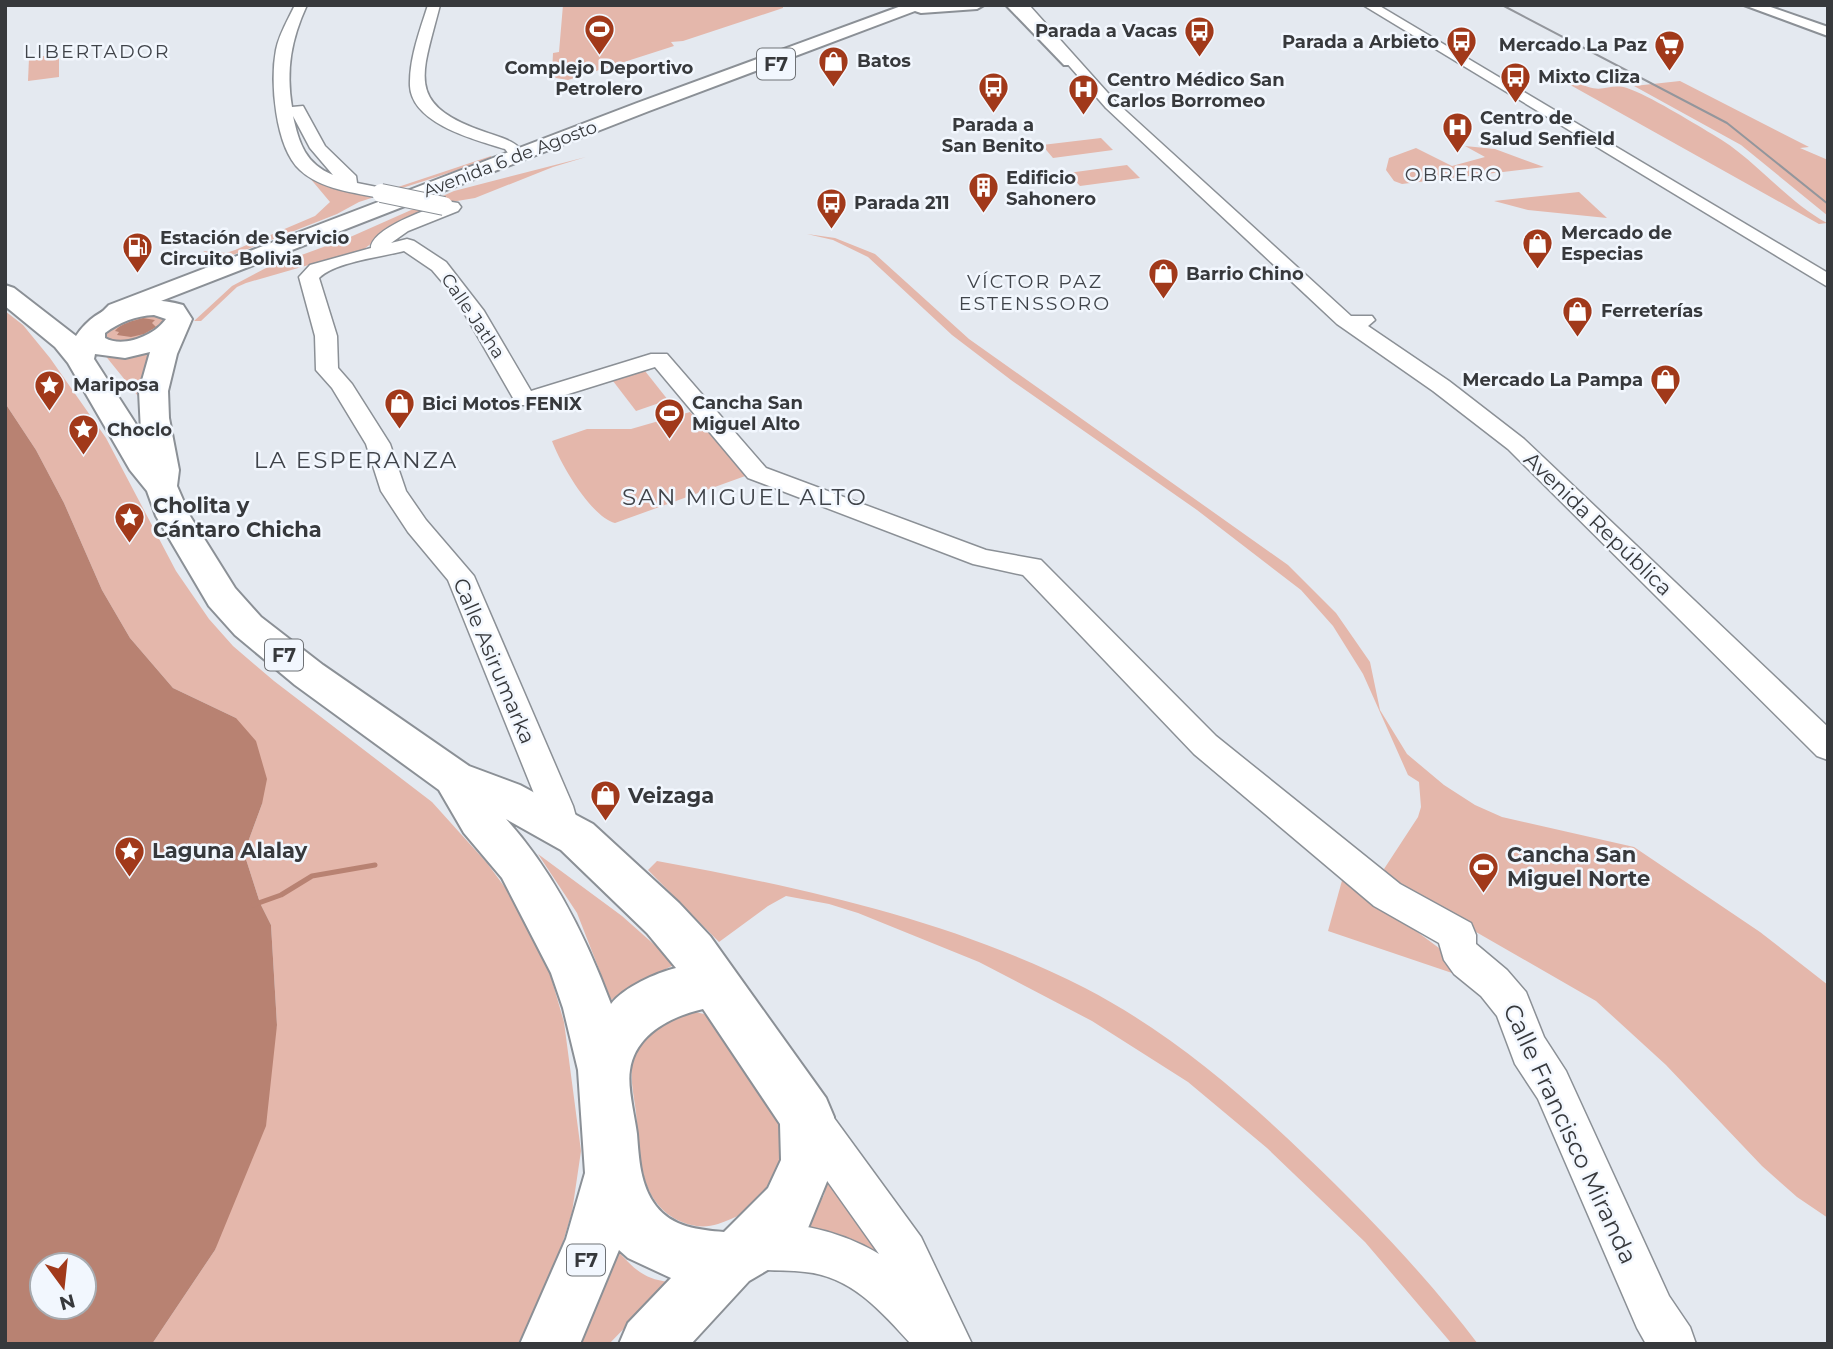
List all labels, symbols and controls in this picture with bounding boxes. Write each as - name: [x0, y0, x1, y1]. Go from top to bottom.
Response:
- sports icon: Complejo Deportivo Petrolero: [582, 13, 616, 57]
- bus stop icon: Parada a Vacas: [1183, 14, 1217, 58]
- place label: Parada a Vacas: [1035, 20, 1177, 42]
- bus stop icon: Parada a Arbieto: [1445, 25, 1479, 69]
- supermarket icon: Mercado La Paz: [1653, 28, 1687, 72]
- place label: Parada a Arbieto: [1282, 31, 1439, 53]
- place label: Mercado La Paz: [1499, 34, 1647, 56]
- district label: LIBERTADOR: [24, 40, 170, 63]
- shop icon: Batos: [817, 44, 851, 88]
- road number: F7: [757, 48, 795, 80]
- place label: Batos: [857, 50, 911, 72]
- place label: Complejo Deportivo Petrolero: [505, 57, 694, 100]
- bus stop icon: Mixto Cliza: [1498, 60, 1532, 104]
- place label: Mixto Cliza: [1538, 66, 1640, 88]
- place label: Centro Médico San Carlos Borromeo: [1107, 69, 1285, 112]
- bus stop icon: Parada a San Benito: [976, 70, 1010, 114]
- hospital icon: Centro Médico San Carlos Borromeo: [1067, 73, 1101, 117]
- place label: Centro de Salud Senfield: [1480, 107, 1615, 150]
- hospital icon: Centro de Salud Senfield: [1440, 111, 1474, 155]
- place label: Parada a San Benito: [942, 114, 1044, 157]
- street label: Avenida 6 de Agosto: [420, 116, 600, 202]
- district label: OBRERO: [1405, 163, 1503, 186]
- place label: Edificio Sahonero: [1006, 167, 1096, 210]
- building icon: Edificio Sahonero: [966, 171, 1000, 215]
- bus stop icon: Parada 211: [814, 186, 848, 230]
- place label: Parada 211: [854, 192, 950, 214]
- place label: Mercado de Especias: [1561, 222, 1672, 265]
- shop icon: Mercado de Especias: [1521, 226, 1555, 270]
- place label: Estación de Servicio Circuito Bolivia: [160, 227, 350, 270]
- fuel station icon: Estación de Servicio Circuito Bolivia: [120, 231, 154, 275]
- shop icon: Barrio Chino: [1146, 257, 1180, 301]
- place label: Barrio Chino: [1186, 263, 1304, 285]
- street label: Calle Jatha: [436, 269, 510, 363]
- district label: VÍCTOR PAZ ESTENSSORO: [959, 270, 1111, 315]
- shop icon: Ferreterías: [1561, 294, 1595, 338]
- place label: Ferreterías: [1601, 300, 1703, 322]
- shop icon: Mercado La Pampa: [1649, 363, 1683, 407]
- place icon: Mariposa: [33, 368, 67, 412]
- place label: Mercado La Pampa: [1462, 369, 1643, 391]
- place label: Mariposa: [73, 374, 159, 396]
- shop icon: Bici Motos FENIX: [382, 387, 416, 431]
- place label: Cancha San Miguel Alto: [692, 392, 803, 435]
- place label: Bici Motos FENIX: [422, 393, 582, 415]
- sports icon: Cancha San Miguel Alto: [652, 396, 686, 440]
- place icon: Choclo: [67, 413, 101, 457]
- place label: Choclo: [107, 419, 172, 441]
- district label: LA ESPERANZA: [254, 446, 458, 474]
- street label: Avenida República: [1519, 447, 1678, 601]
- district label: SAN MIGUEL ALTO: [622, 483, 868, 511]
- place label: Cholita y Cántaro Chicha: [153, 493, 322, 542]
- place icon: Cholita y Cántaro Chicha: [113, 501, 147, 545]
- street label: Calle Asirumarka: [448, 574, 541, 747]
- road number: F7: [265, 640, 303, 670]
- shop icon: Veizaga: [588, 779, 622, 823]
- place label: Veizaga: [627, 783, 714, 808]
- place icon: Laguna Alalay: [112, 834, 146, 878]
- place label: Laguna Alalay: [152, 838, 308, 863]
- place label: Cancha San Miguel Norte: [1507, 842, 1650, 891]
- sports icon: Cancha San Miguel Norte: [1467, 850, 1501, 894]
- street label: Calle Francisco Miranda: [1497, 999, 1644, 1268]
- road number: F7: [567, 1244, 605, 1276]
- north arrow: [28, 1251, 98, 1321]
- text: N: [57, 1289, 78, 1315]

